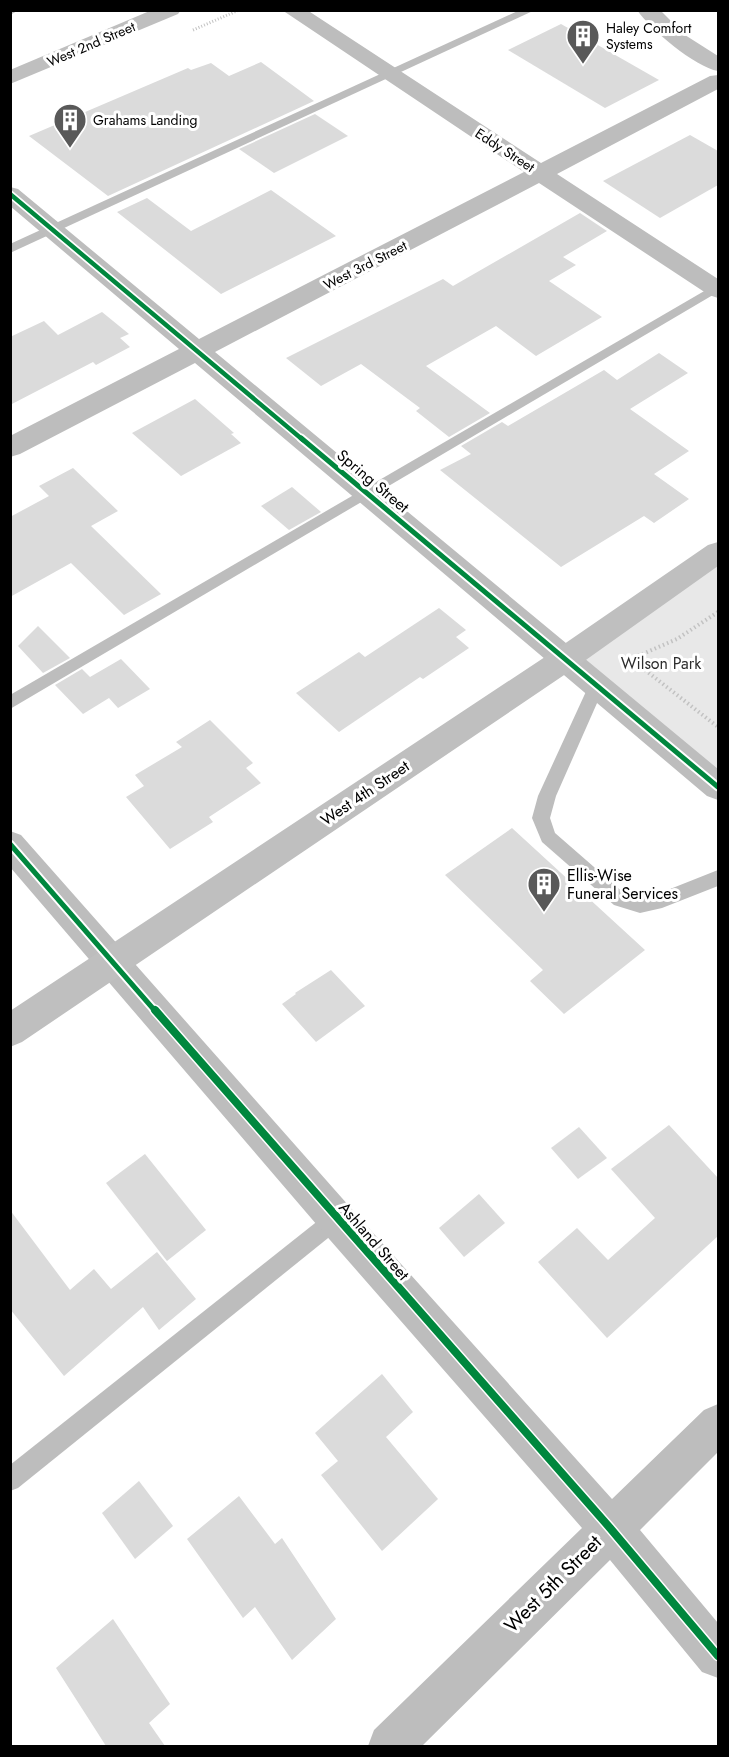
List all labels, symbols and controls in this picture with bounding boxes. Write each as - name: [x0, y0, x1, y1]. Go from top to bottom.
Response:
- street label: West 2nd Street: [44, 16, 139, 72]
- building icon: Haley Comfort Systems: [565, 18, 601, 65]
- place label: Haley Comfort Systems: [606, 18, 692, 54]
- building icon: Grahams Landing: [52, 102, 88, 149]
- place label: Grahams Landing: [93, 110, 198, 130]
- street label: Eddy Street: [471, 123, 539, 177]
- street label: West 3rd Street: [320, 235, 411, 295]
- street label: Spring Street: [332, 444, 414, 518]
- park label: Wilson Park: [621, 652, 702, 675]
- street label: West 4th Street: [316, 755, 414, 831]
- place label: Ellis-Wise Funeral Services: [567, 864, 678, 905]
- building icon: Ellis-Wise Funeral Services: [526, 866, 562, 913]
- street label: Ashland Street: [333, 1197, 415, 1285]
- street label: West 5th Street: [498, 1528, 609, 1639]

